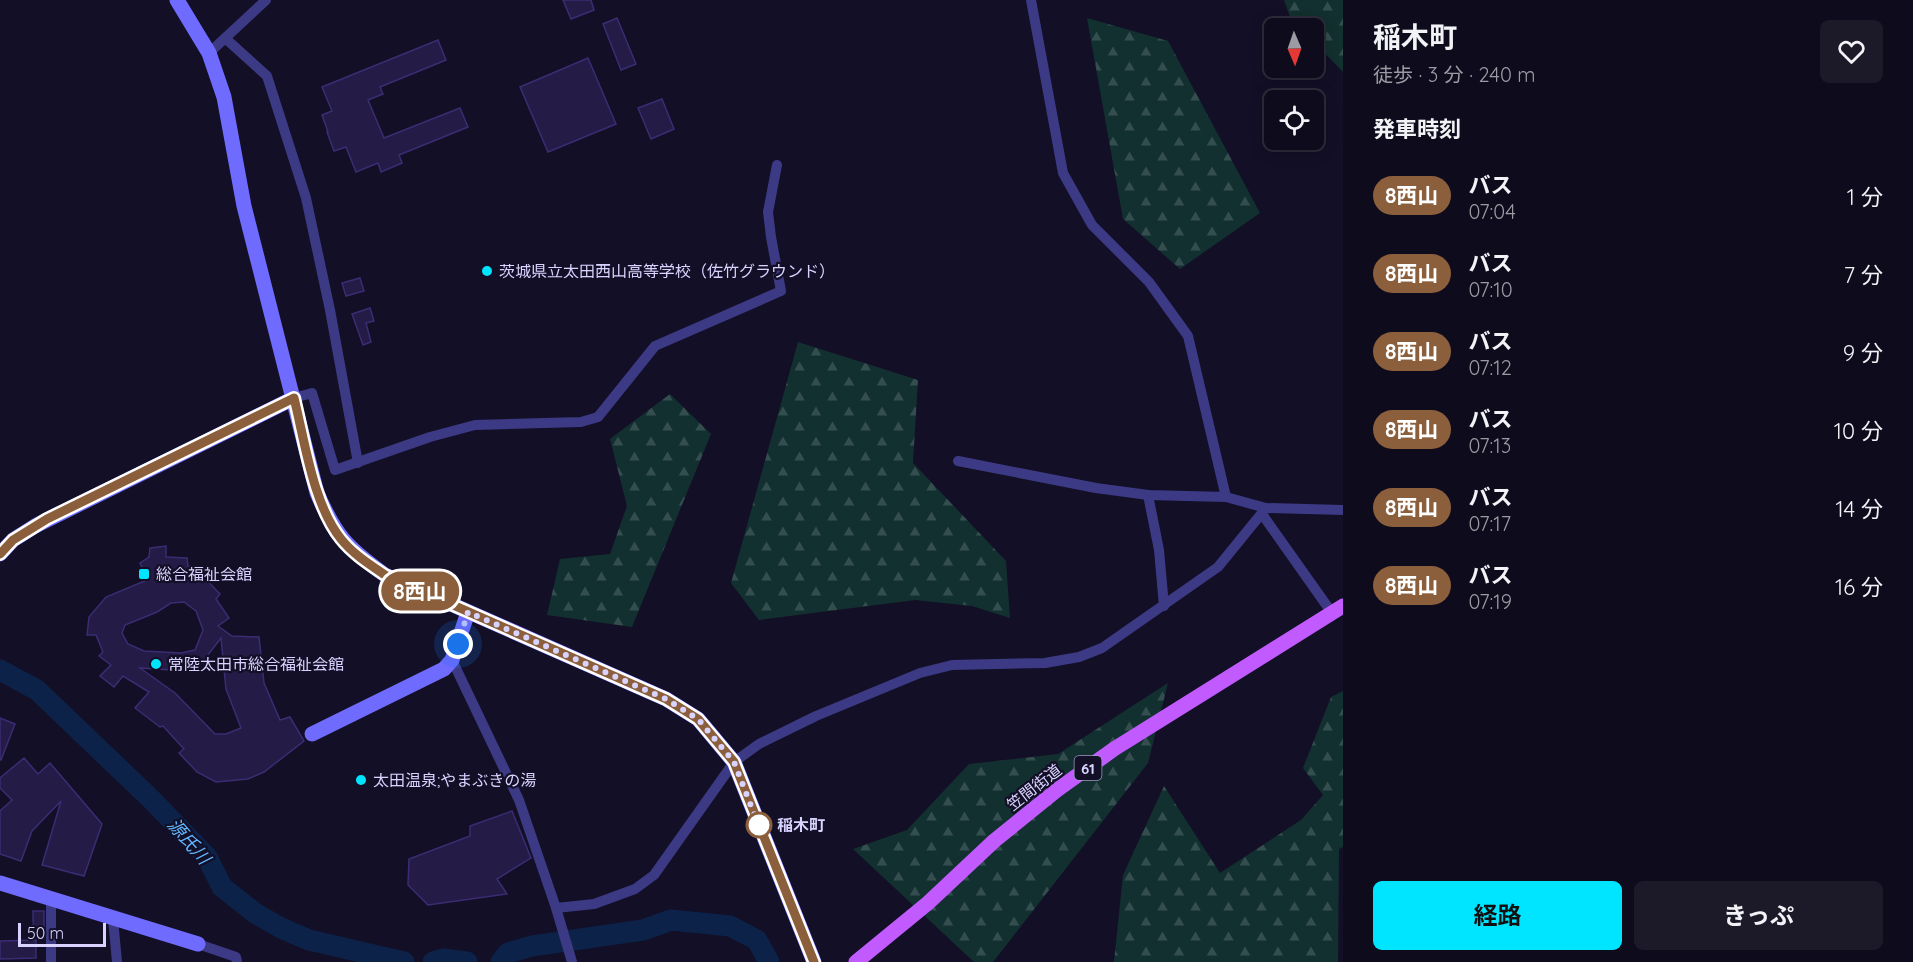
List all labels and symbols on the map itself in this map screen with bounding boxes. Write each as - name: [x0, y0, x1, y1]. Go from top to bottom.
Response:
- north arrow: [1264, 18, 1324, 78]
- place label: 茨城県立太田西山高等学校（佐竹グラウンド）: [499, 261, 835, 281]
- marker: 茨城県立太田西山高等学校（佐竹グラウンド）: [480, 264, 494, 278]
- place label: 総合福祉会館: [156, 564, 252, 584]
- marker: 総合福祉会館: [137, 567, 151, 581]
- line badge: 8西山: [386, 572, 454, 610]
- your location: [443, 629, 473, 659]
- place label: 常陸太田市総合福祉会館: [168, 654, 344, 674]
- marker: 常陸太田市総合福祉会館: [149, 657, 163, 671]
- road number: 61: [1074, 756, 1102, 780]
- street label: 笠間街道: [1003, 759, 1065, 815]
- place label: 太田温泉;やまぶきの湯: [373, 770, 536, 790]
- marker: 太田温泉;やまぶきの湯: [354, 773, 368, 787]
- marker: 稲木町: [746, 812, 772, 838]
- water label: 源氏川: [163, 813, 217, 870]
- place label: 稲木町: [777, 815, 825, 835]
- scale bar: [18, 920, 106, 948]

